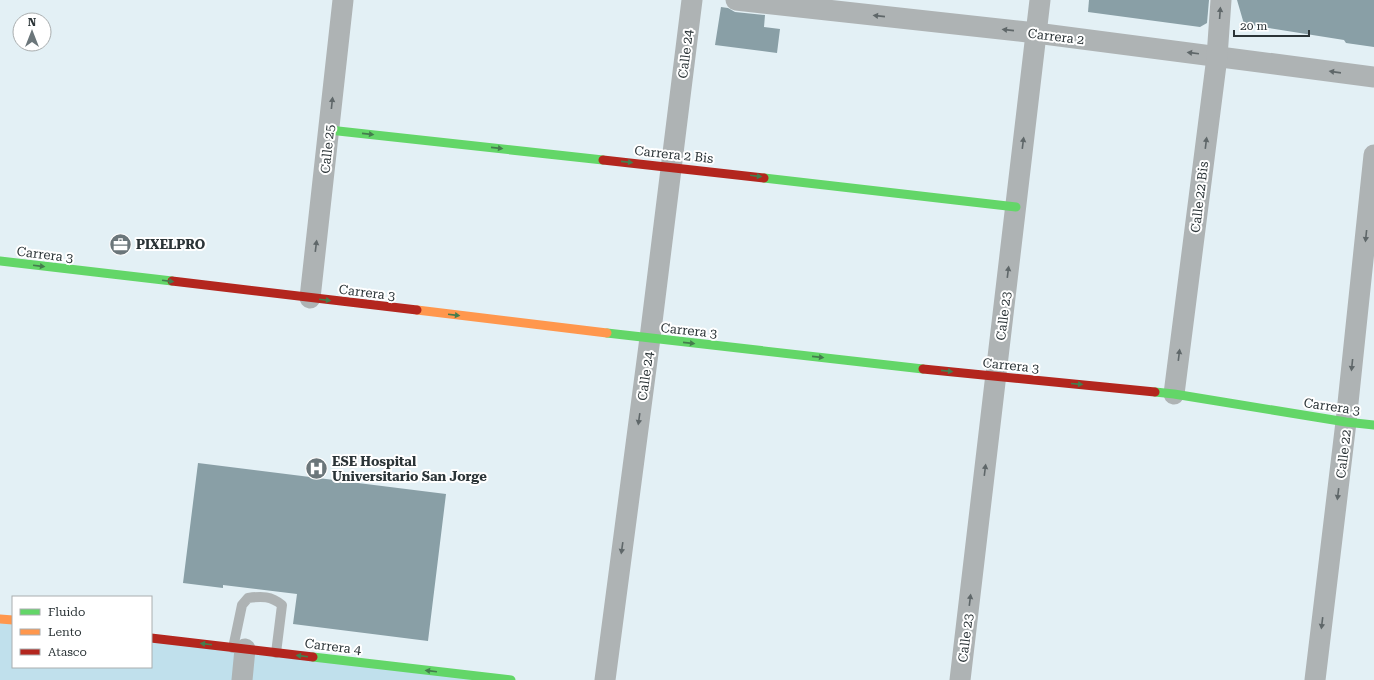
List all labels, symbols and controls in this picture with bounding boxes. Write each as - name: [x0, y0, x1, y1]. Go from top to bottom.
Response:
- one-way arrow: [1216, 7, 1223, 19]
- north arrow: [12, 12, 52, 52]
- one-way arrow: [873, 12, 885, 19]
- scale bar: [1234, 12, 1309, 38]
- text: N: [28, 16, 37, 29]
- text: 20 m: [1240, 19, 1267, 33]
- street label: Carrera 2: [1027, 26, 1085, 47]
- one-way arrow: [1002, 27, 1014, 33]
- street label: Calle 24: [675, 28, 696, 79]
- one-way arrow: [1187, 50, 1199, 56]
- one-way arrow: [1329, 69, 1341, 75]
- one-way arrow: [329, 97, 335, 109]
- street label: Calle 25: [317, 124, 338, 174]
- one-way arrow: [362, 131, 374, 137]
- one-way arrow: [1020, 137, 1027, 149]
- one-way arrow: [1203, 137, 1209, 149]
- street label: Carrera 2 Bis: [634, 143, 714, 166]
- one-way arrow: [491, 145, 503, 151]
- one-way arrow: [621, 159, 633, 165]
- street label: Calle 22 Bis: [1188, 161, 1211, 234]
- one-way arrow: [750, 173, 762, 180]
- one-way arrow: [1362, 230, 1369, 242]
- office icon: PIXELPRO: [108, 231, 134, 257]
- place label: PIXELPRO: [136, 237, 206, 252]
- one-way arrow: [313, 240, 319, 252]
- street label: Carrera 3: [16, 244, 74, 265]
- one-way arrow: [33, 263, 45, 269]
- one-way arrow: [1005, 266, 1011, 278]
- one-way arrow: [162, 278, 174, 285]
- street label: Carrera 3: [338, 282, 396, 303]
- street label: Calle 23: [993, 291, 1014, 341]
- one-way arrow: [319, 297, 331, 303]
- one-way arrow: [448, 312, 460, 319]
- street label: Carrera 3: [660, 320, 718, 341]
- one-way arrow: [683, 339, 695, 346]
- one-way arrow: [1176, 349, 1182, 361]
- street label: Calle 24: [635, 350, 656, 402]
- one-way arrow: [812, 354, 824, 360]
- street label: Carrera 3: [982, 355, 1040, 376]
- one-way arrow: [1349, 359, 1356, 371]
- one-way arrow: [941, 368, 953, 375]
- one-way arrow: [1070, 381, 1083, 388]
- street label: Carrera 3: [1303, 395, 1361, 418]
- one-way arrow: [636, 413, 642, 425]
- street label: Calle 22: [1333, 429, 1354, 479]
- place label: ESE Hospital Universitario San Jorge: [332, 454, 487, 484]
- hospital icon: ESE Hospital Universitario San Jorge: [303, 455, 329, 481]
- one-way arrow: [982, 464, 988, 477]
- one-way arrow: [1335, 488, 1341, 500]
- one-way arrow: [619, 541, 625, 554]
- one-way arrow: [966, 594, 973, 606]
- legend: [12, 596, 152, 668]
- text: Fluido: [48, 605, 85, 619]
- street label: Calle 23: [955, 613, 976, 663]
- one-way arrow: [1319, 617, 1325, 629]
- text: Lento: [48, 625, 82, 639]
- street label: Carrera 4: [304, 636, 363, 657]
- one-way arrow: [200, 641, 212, 648]
- text: Atasco: [48, 645, 87, 659]
- one-way arrow: [296, 653, 308, 659]
- one-way arrow: [425, 667, 437, 674]

